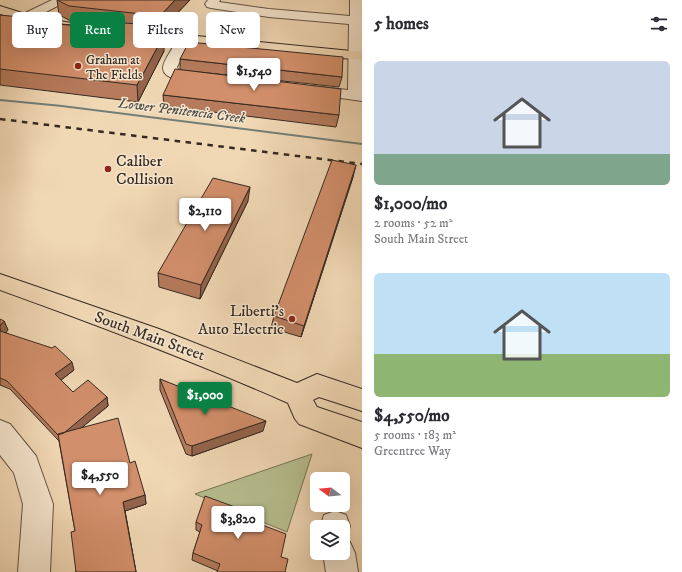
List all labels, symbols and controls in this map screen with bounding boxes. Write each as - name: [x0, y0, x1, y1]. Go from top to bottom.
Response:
- chip: Buy: [12, 12, 62, 48]
- chip: Rent: [70, 12, 125, 48]
- chip: Filters: [133, 12, 198, 48]
- chip: New: [206, 12, 260, 48]
- text: 5 homes: [374, 13, 429, 35]
- icon: filters: [648, 13, 670, 35]
- place label: Graham at The Fields: [86, 52, 142, 83]
- pin: $1,540: [221, 58, 287, 92]
- marker: Graham at The Fields: [73, 61, 83, 71]
- text: $1,540: [236, 63, 272, 79]
- icon: home: [486, 87, 558, 159]
- water label: Lower Penitencia Creek: [116, 94, 246, 128]
- place label: Caliber Collision: [116, 151, 174, 189]
- marker: Caliber Collision: [103, 164, 113, 174]
- text: $1,000/mo: [374, 193, 447, 215]
- pin: $2,110: [172, 198, 238, 232]
- text: $2,110: [188, 203, 222, 219]
- text: 2 rooms · 52 m²: [374, 215, 453, 231]
- text: South Main Street: [374, 231, 468, 247]
- icon: home: [486, 299, 558, 371]
- place label: Liberti's Auto Electric: [198, 301, 284, 339]
- street label: South Main Street: [92, 307, 208, 365]
- marker: Liberti's Auto Electric: [287, 314, 297, 324]
- pin: $1,000: [172, 382, 238, 416]
- text: $1,000: [187, 387, 223, 403]
- text: $4,550/mo: [374, 405, 449, 427]
- text: 5 rooms · 183 m²: [374, 427, 456, 443]
- text: Greentree Way: [374, 443, 451, 459]
- pin: $4,550: [67, 462, 133, 496]
- text: $4,550: [81, 467, 119, 483]
- north arrow: [310, 472, 350, 512]
- map controls: [310, 472, 350, 560]
- pin: $3,820: [205, 506, 271, 540]
- text: $3,820: [220, 511, 256, 527]
- button: layers: [310, 520, 350, 560]

